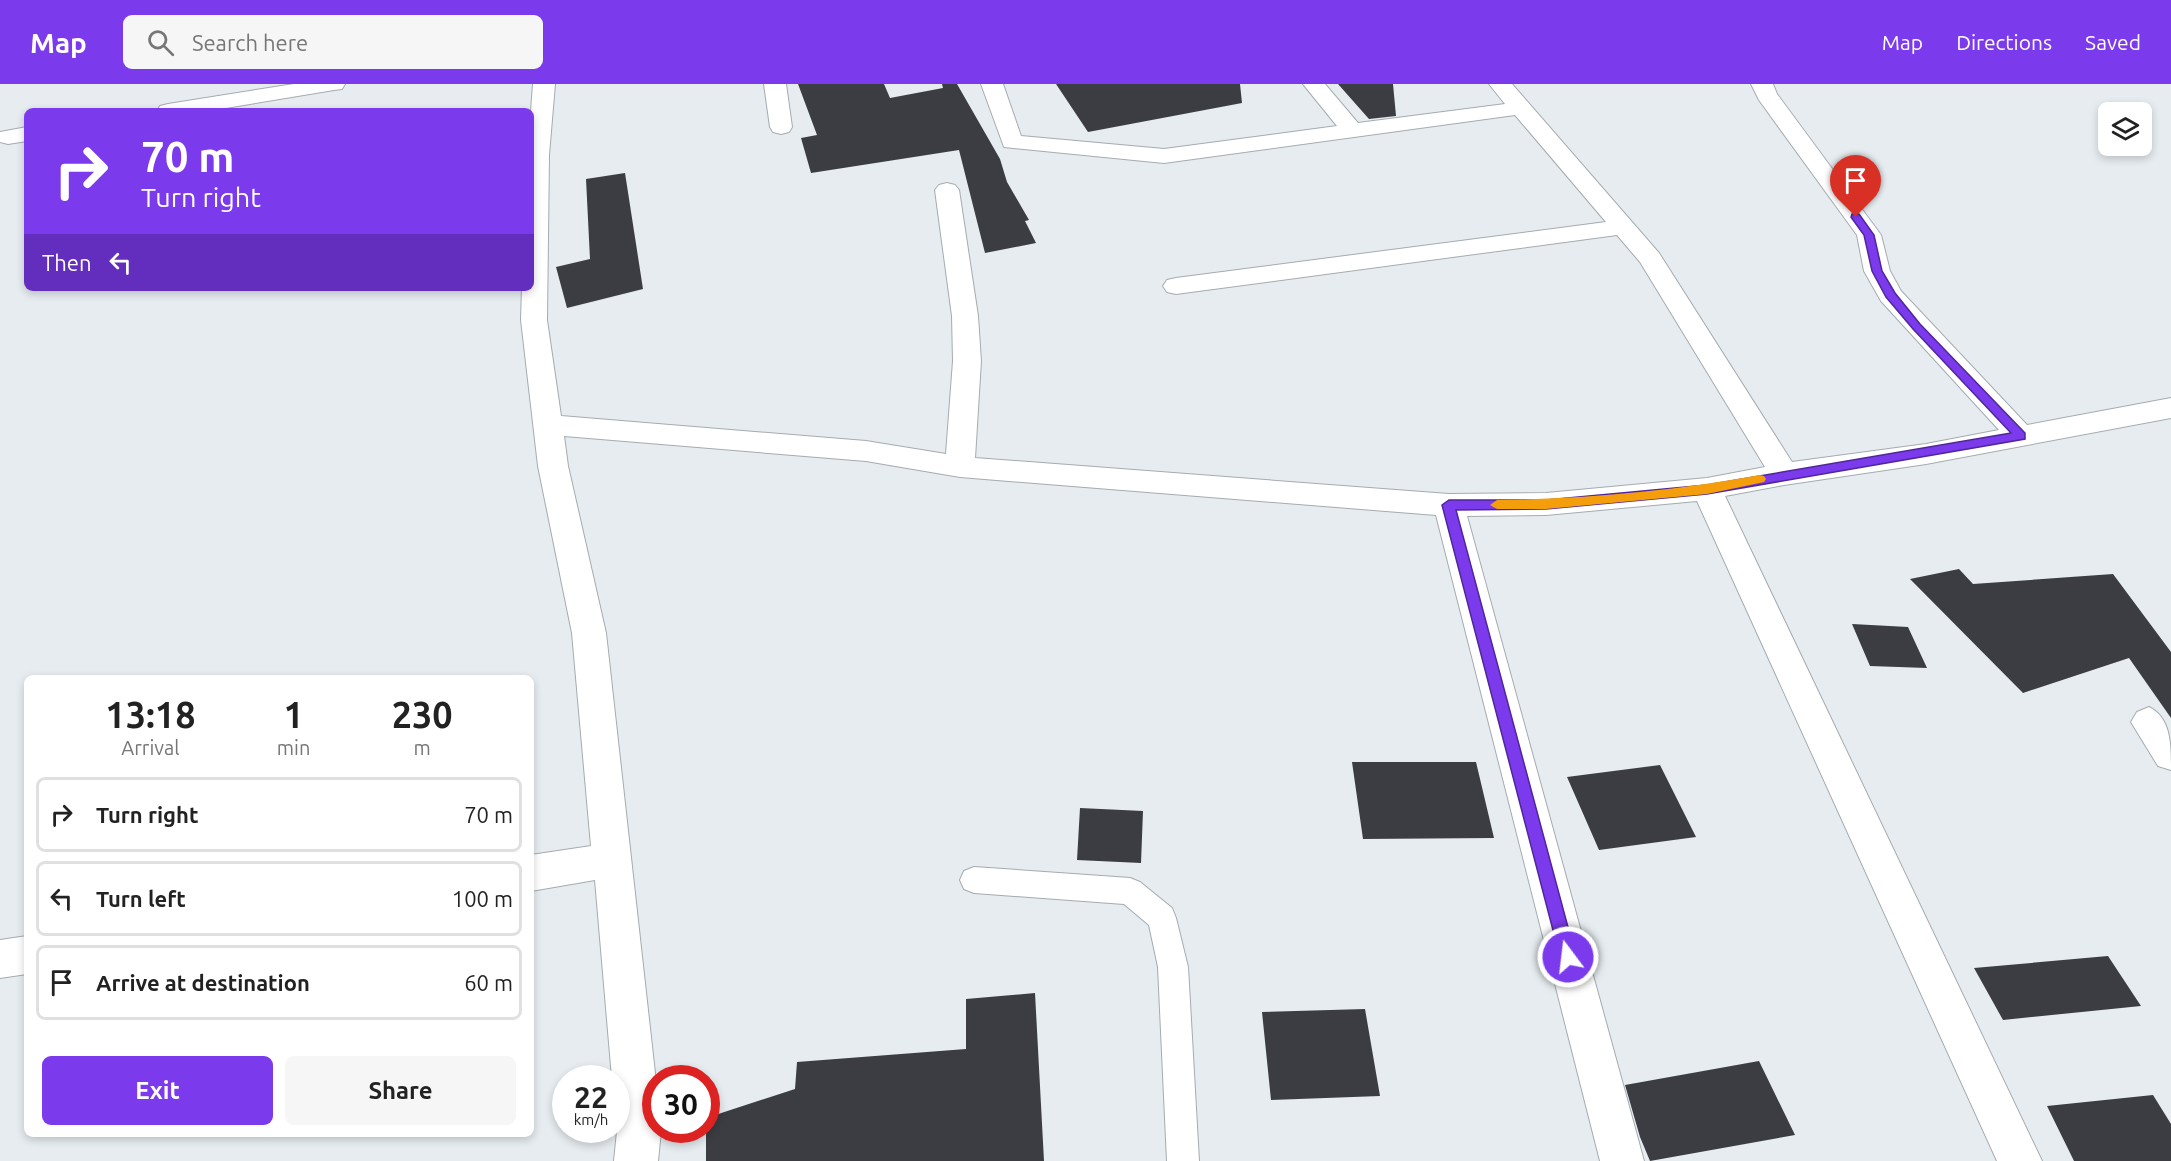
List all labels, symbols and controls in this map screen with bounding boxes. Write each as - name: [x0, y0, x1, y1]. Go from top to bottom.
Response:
- search box: [123, 15, 543, 69]
- icon: search: [144, 26, 177, 59]
- text: Map: [30, 27, 87, 58]
- text: Search here: [192, 30, 308, 55]
- text: Map: [1882, 30, 1923, 54]
- text: Directions: [1956, 30, 2052, 54]
- text: Saved: [2085, 30, 2141, 54]
- map controls: [2098, 102, 2152, 156]
- button: layers: [2098, 102, 2152, 156]
- icon: right: [42, 132, 120, 210]
- text: 70 m: [141, 133, 235, 180]
- pin: [1830, 155, 1881, 217]
- icon: arrive: [1839, 164, 1872, 197]
- text: Turn right: [141, 182, 261, 212]
- icon: left: [104, 246, 137, 279]
- text: Then: [42, 250, 92, 275]
- text: 13:18: [105, 694, 195, 735]
- text: 1: [283, 694, 304, 735]
- text: 230: [392, 694, 453, 735]
- text: Arrival: [121, 736, 180, 759]
- text: min: [277, 736, 310, 759]
- text: m: [414, 736, 431, 759]
- icon: right: [45, 798, 78, 831]
- text: Turn right: [96, 802, 198, 827]
- text: 70 m: [464, 802, 513, 827]
- icon: left: [45, 882, 78, 915]
- text: Turn left: [96, 886, 186, 911]
- text: 100 m: [452, 886, 513, 911]
- position arrow: [1536, 925, 1600, 989]
- icon: arrive: [45, 966, 78, 999]
- text: Arrive at destination: [96, 970, 310, 995]
- text: 60 m: [464, 970, 513, 995]
- button: Exit: [42, 1056, 273, 1125]
- button: Share: [285, 1056, 516, 1125]
- speed limit sign: 30: [642, 1065, 720, 1143]
- text: 22: [574, 1080, 608, 1114]
- text: km/h: [574, 1111, 608, 1128]

